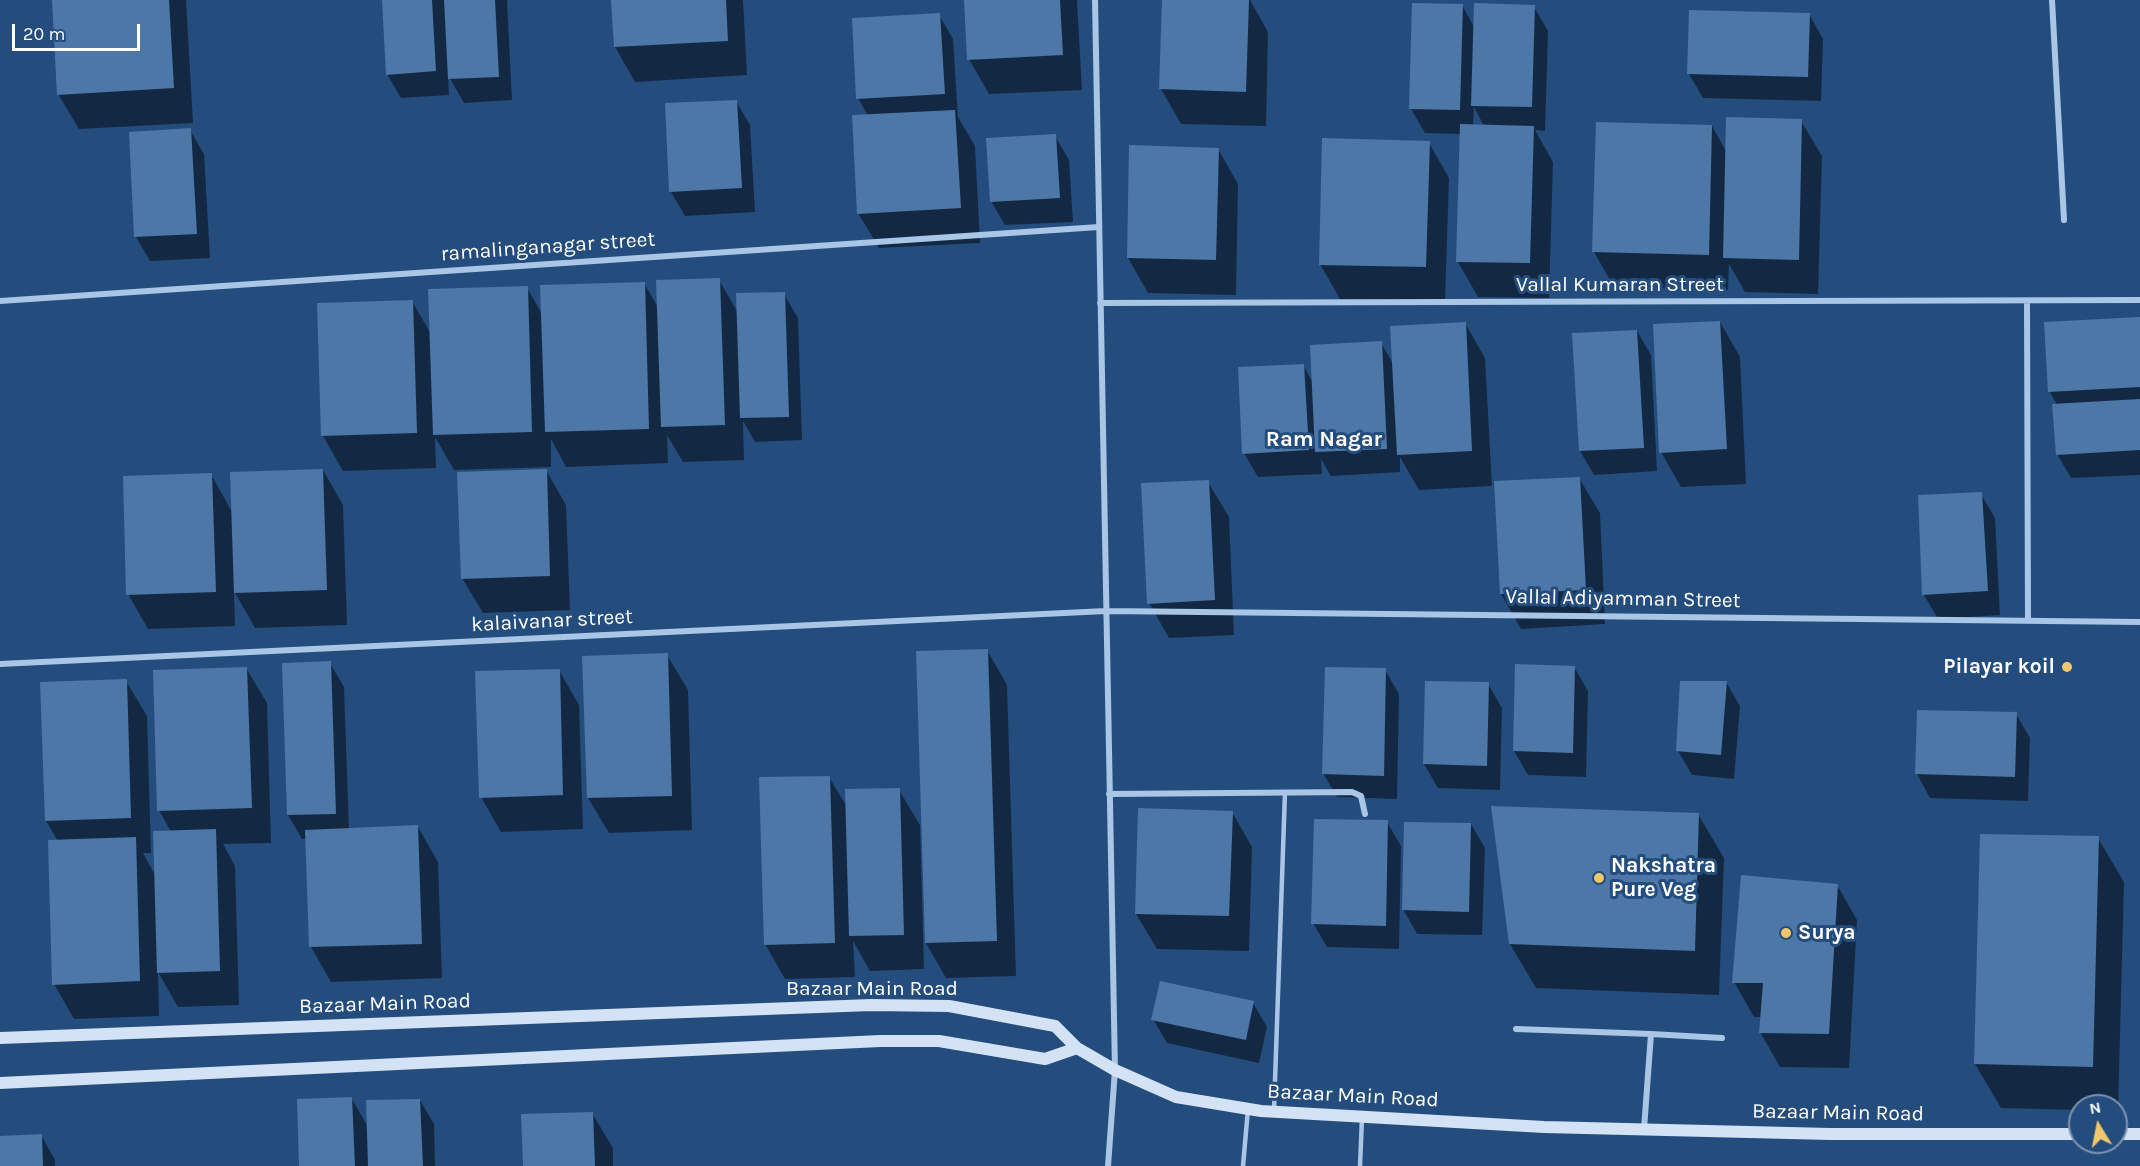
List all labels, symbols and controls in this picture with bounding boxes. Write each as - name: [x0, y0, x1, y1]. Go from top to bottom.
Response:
- scale bar: [15, 12, 142, 50]
- text: 20 m: [23, 23, 65, 45]
- street label: ramalinganagar street: [440, 227, 656, 267]
- street label: Vallal Kumaran Street: [1516, 272, 1724, 298]
- district label: Ram Nagar: [1266, 427, 1382, 453]
- street label: Vallal Adiyamman Street: [1505, 584, 1741, 614]
- street label: kalaivanar street: [470, 604, 634, 638]
- place label: Pilayar koil: [1943, 654, 2055, 680]
- marker: Pilayar koil: [2060, 660, 2074, 674]
- place label: Nakshatra Pure Veg: [1611, 853, 1716, 903]
- marker: Nakshatra Pure Veg: [1592, 871, 1606, 885]
- place label: Surya: [1798, 920, 1856, 946]
- marker: Surya: [1779, 926, 1793, 940]
- street label: Bazaar Main Road: [786, 976, 958, 1002]
- street label: Bazaar Main Road: [299, 988, 471, 1020]
- street label: Bazaar Main Road: [1267, 1079, 1439, 1113]
- north arrow: [2068, 1094, 2128, 1154]
- text: N: [2088, 1097, 2102, 1118]
- street label: Bazaar Main Road: [1752, 1099, 1924, 1127]

